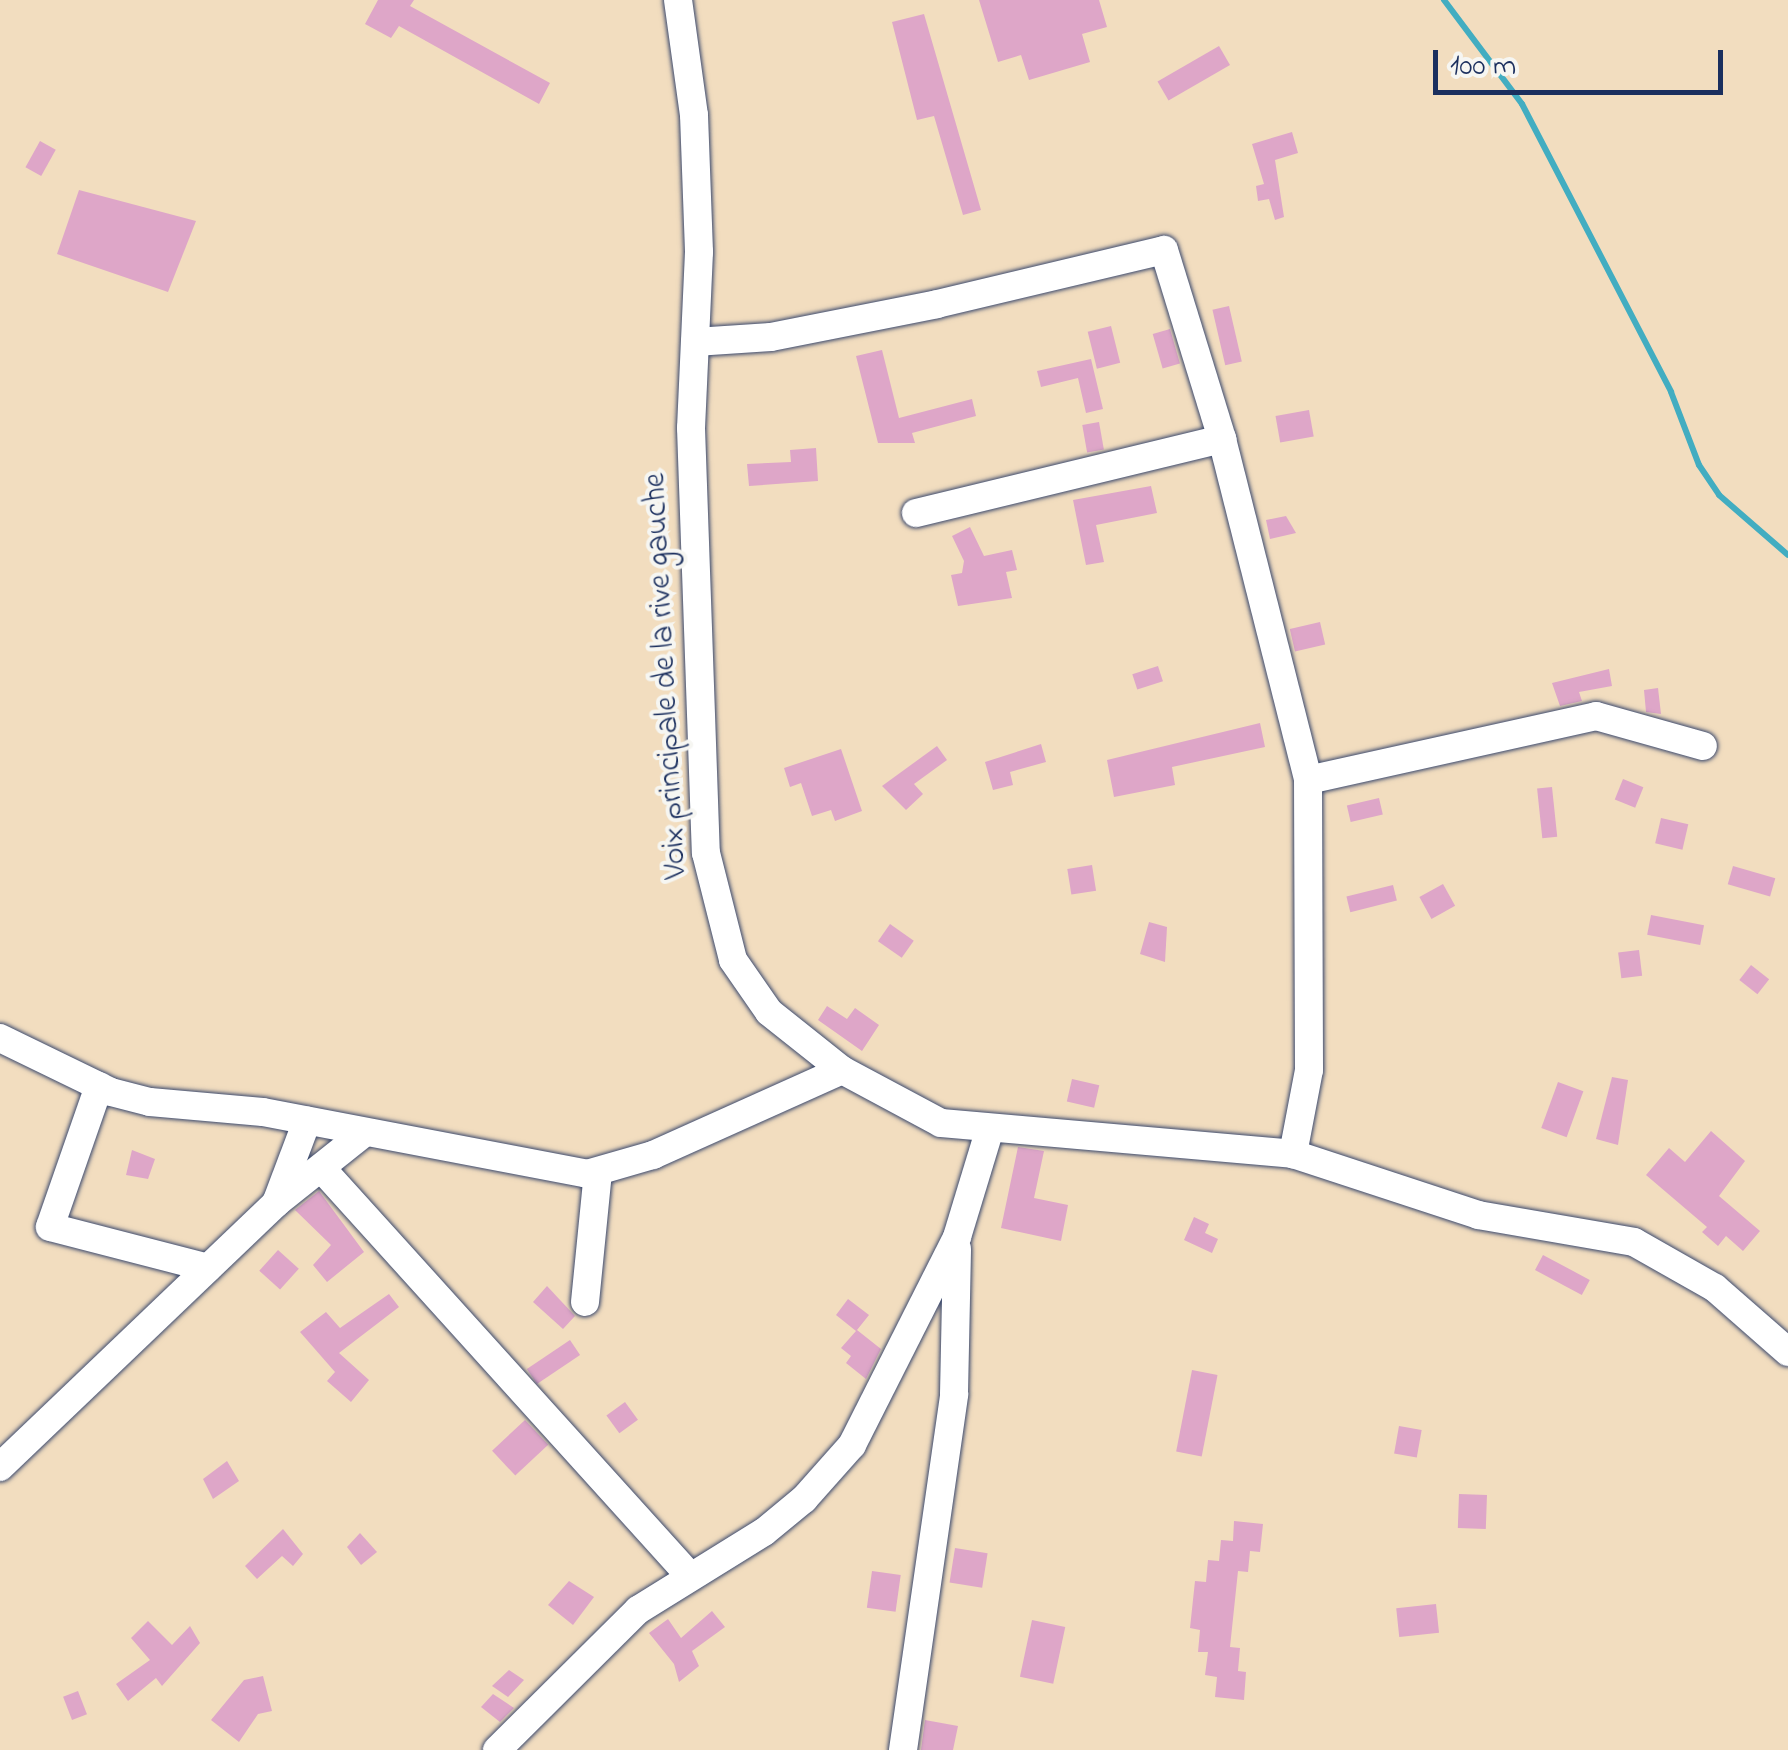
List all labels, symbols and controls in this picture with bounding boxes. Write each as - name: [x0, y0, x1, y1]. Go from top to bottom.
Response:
- scale bar: [1438, 30, 1728, 92]
- text: 100 m: [1450, 45, 1516, 89]
- street label: Voix principale de la rive gauche: [637, 472, 697, 880]

